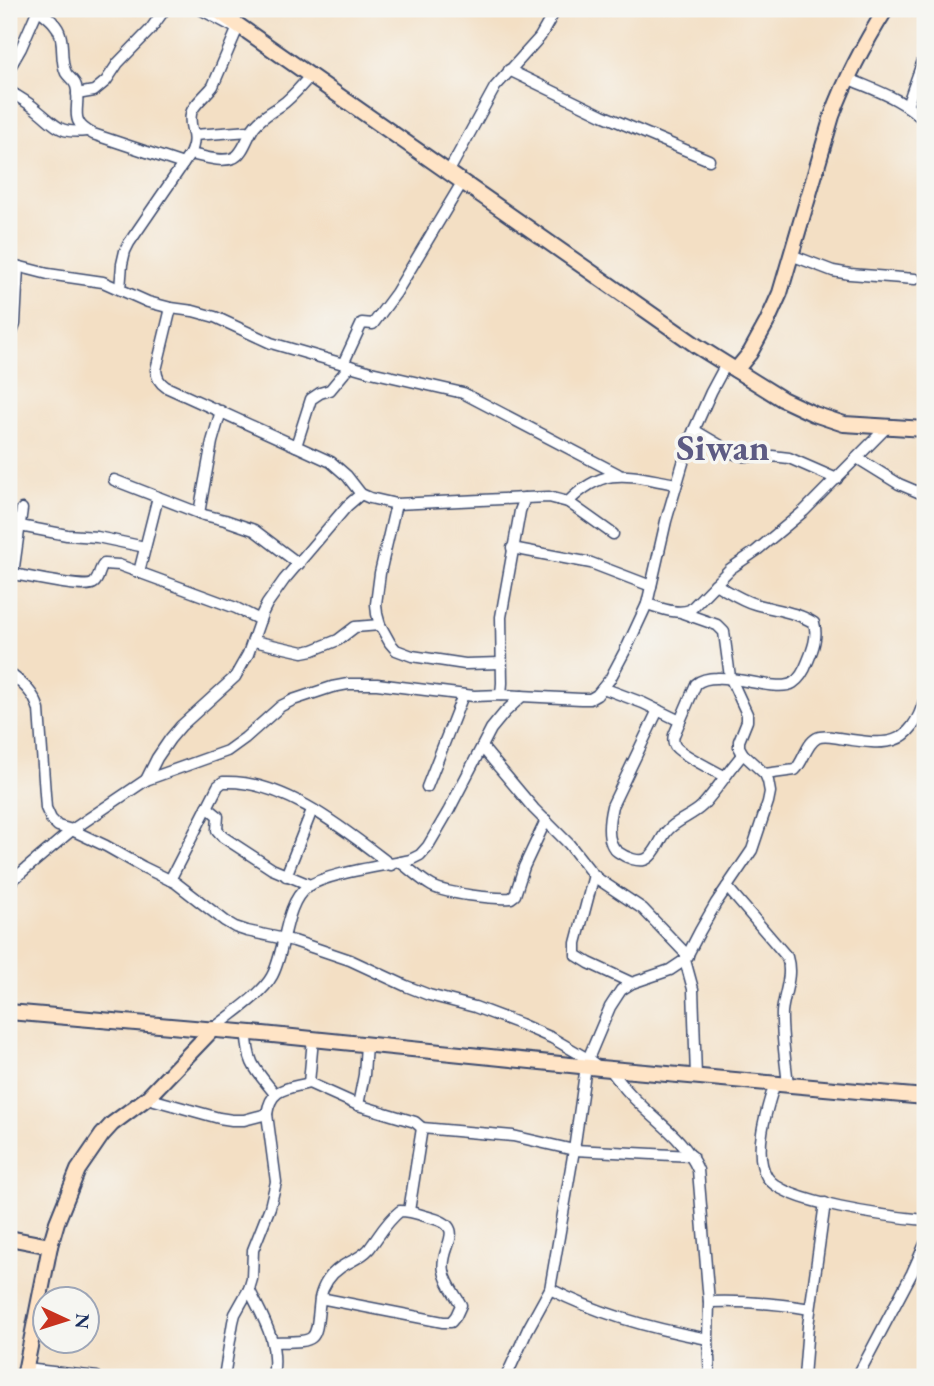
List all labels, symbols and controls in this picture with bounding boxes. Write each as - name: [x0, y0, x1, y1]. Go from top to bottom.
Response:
- district label: Siwan: [676, 423, 770, 471]
- north arrow: [32, 1284, 102, 1354]
- text: N: [69, 1313, 95, 1330]

